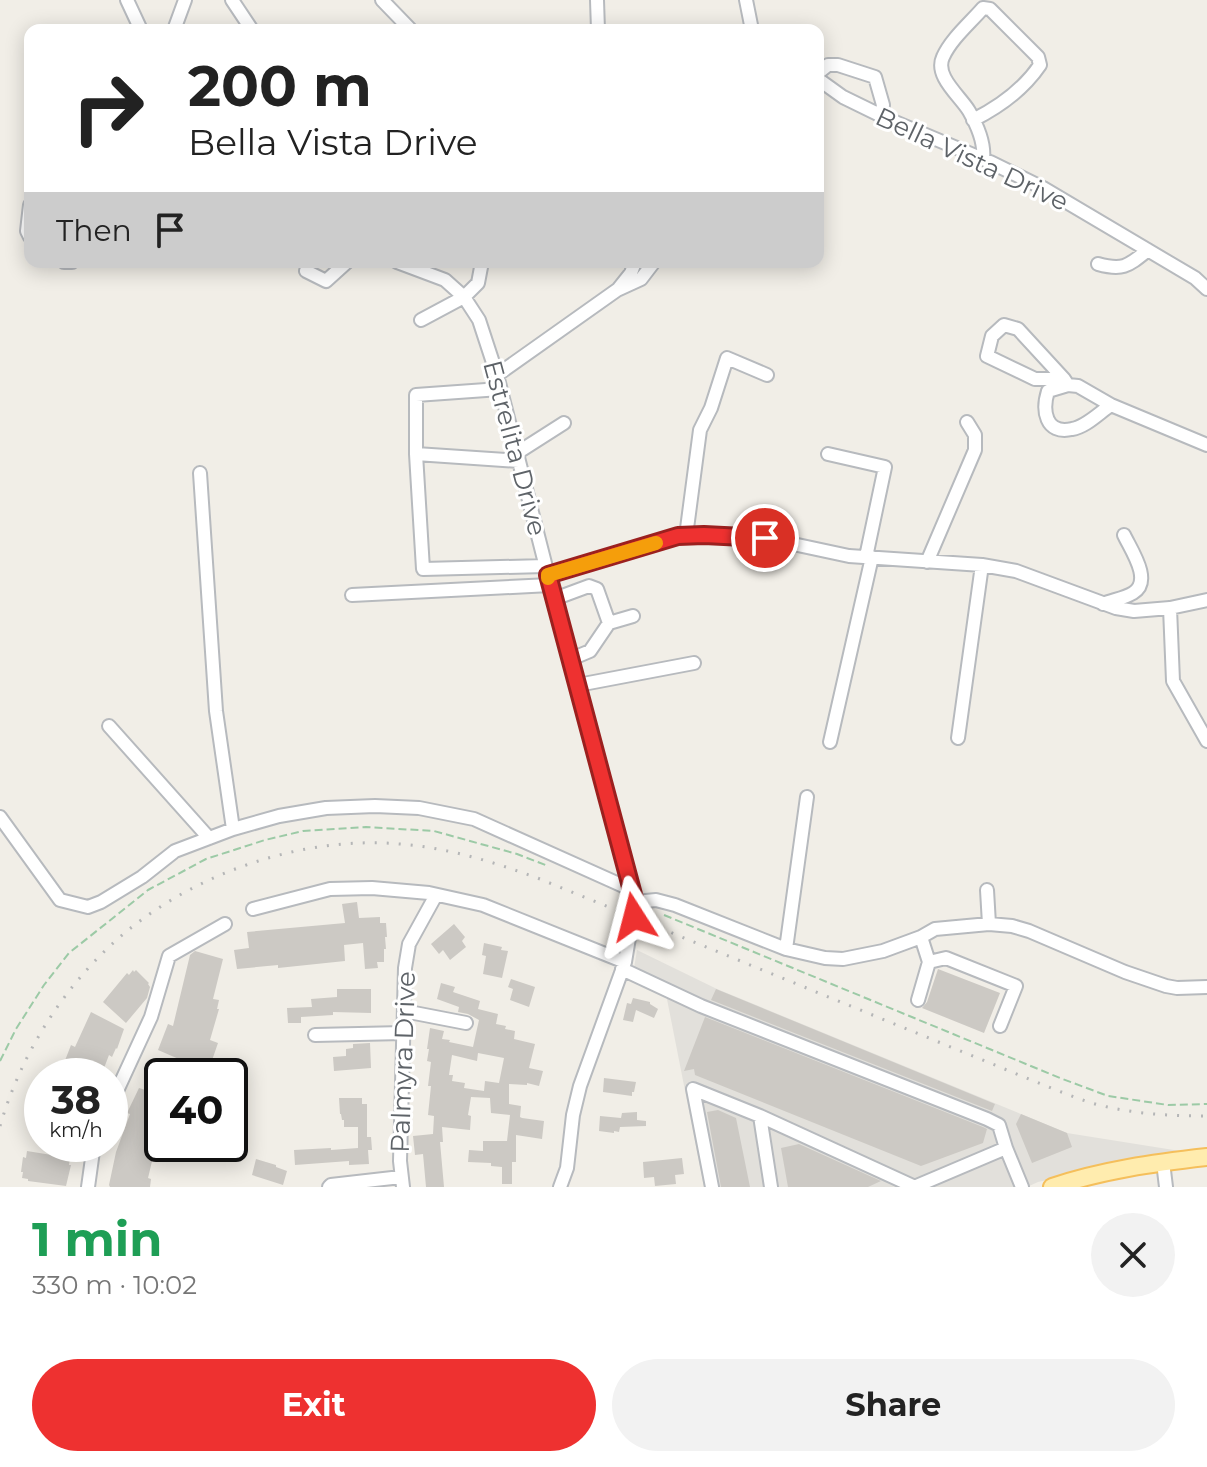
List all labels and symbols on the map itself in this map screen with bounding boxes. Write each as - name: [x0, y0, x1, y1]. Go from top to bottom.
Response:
- street label: Bella Vista Drive: [870, 100, 1074, 218]
- street label: Estrelita Drive: [476, 357, 554, 539]
- pin: [731, 504, 799, 572]
- position arrow: [592, 875, 676, 959]
- street label: Palmyra Drive: [384, 971, 422, 1153]
- speed limit sign: 40: [144, 1058, 248, 1162]

